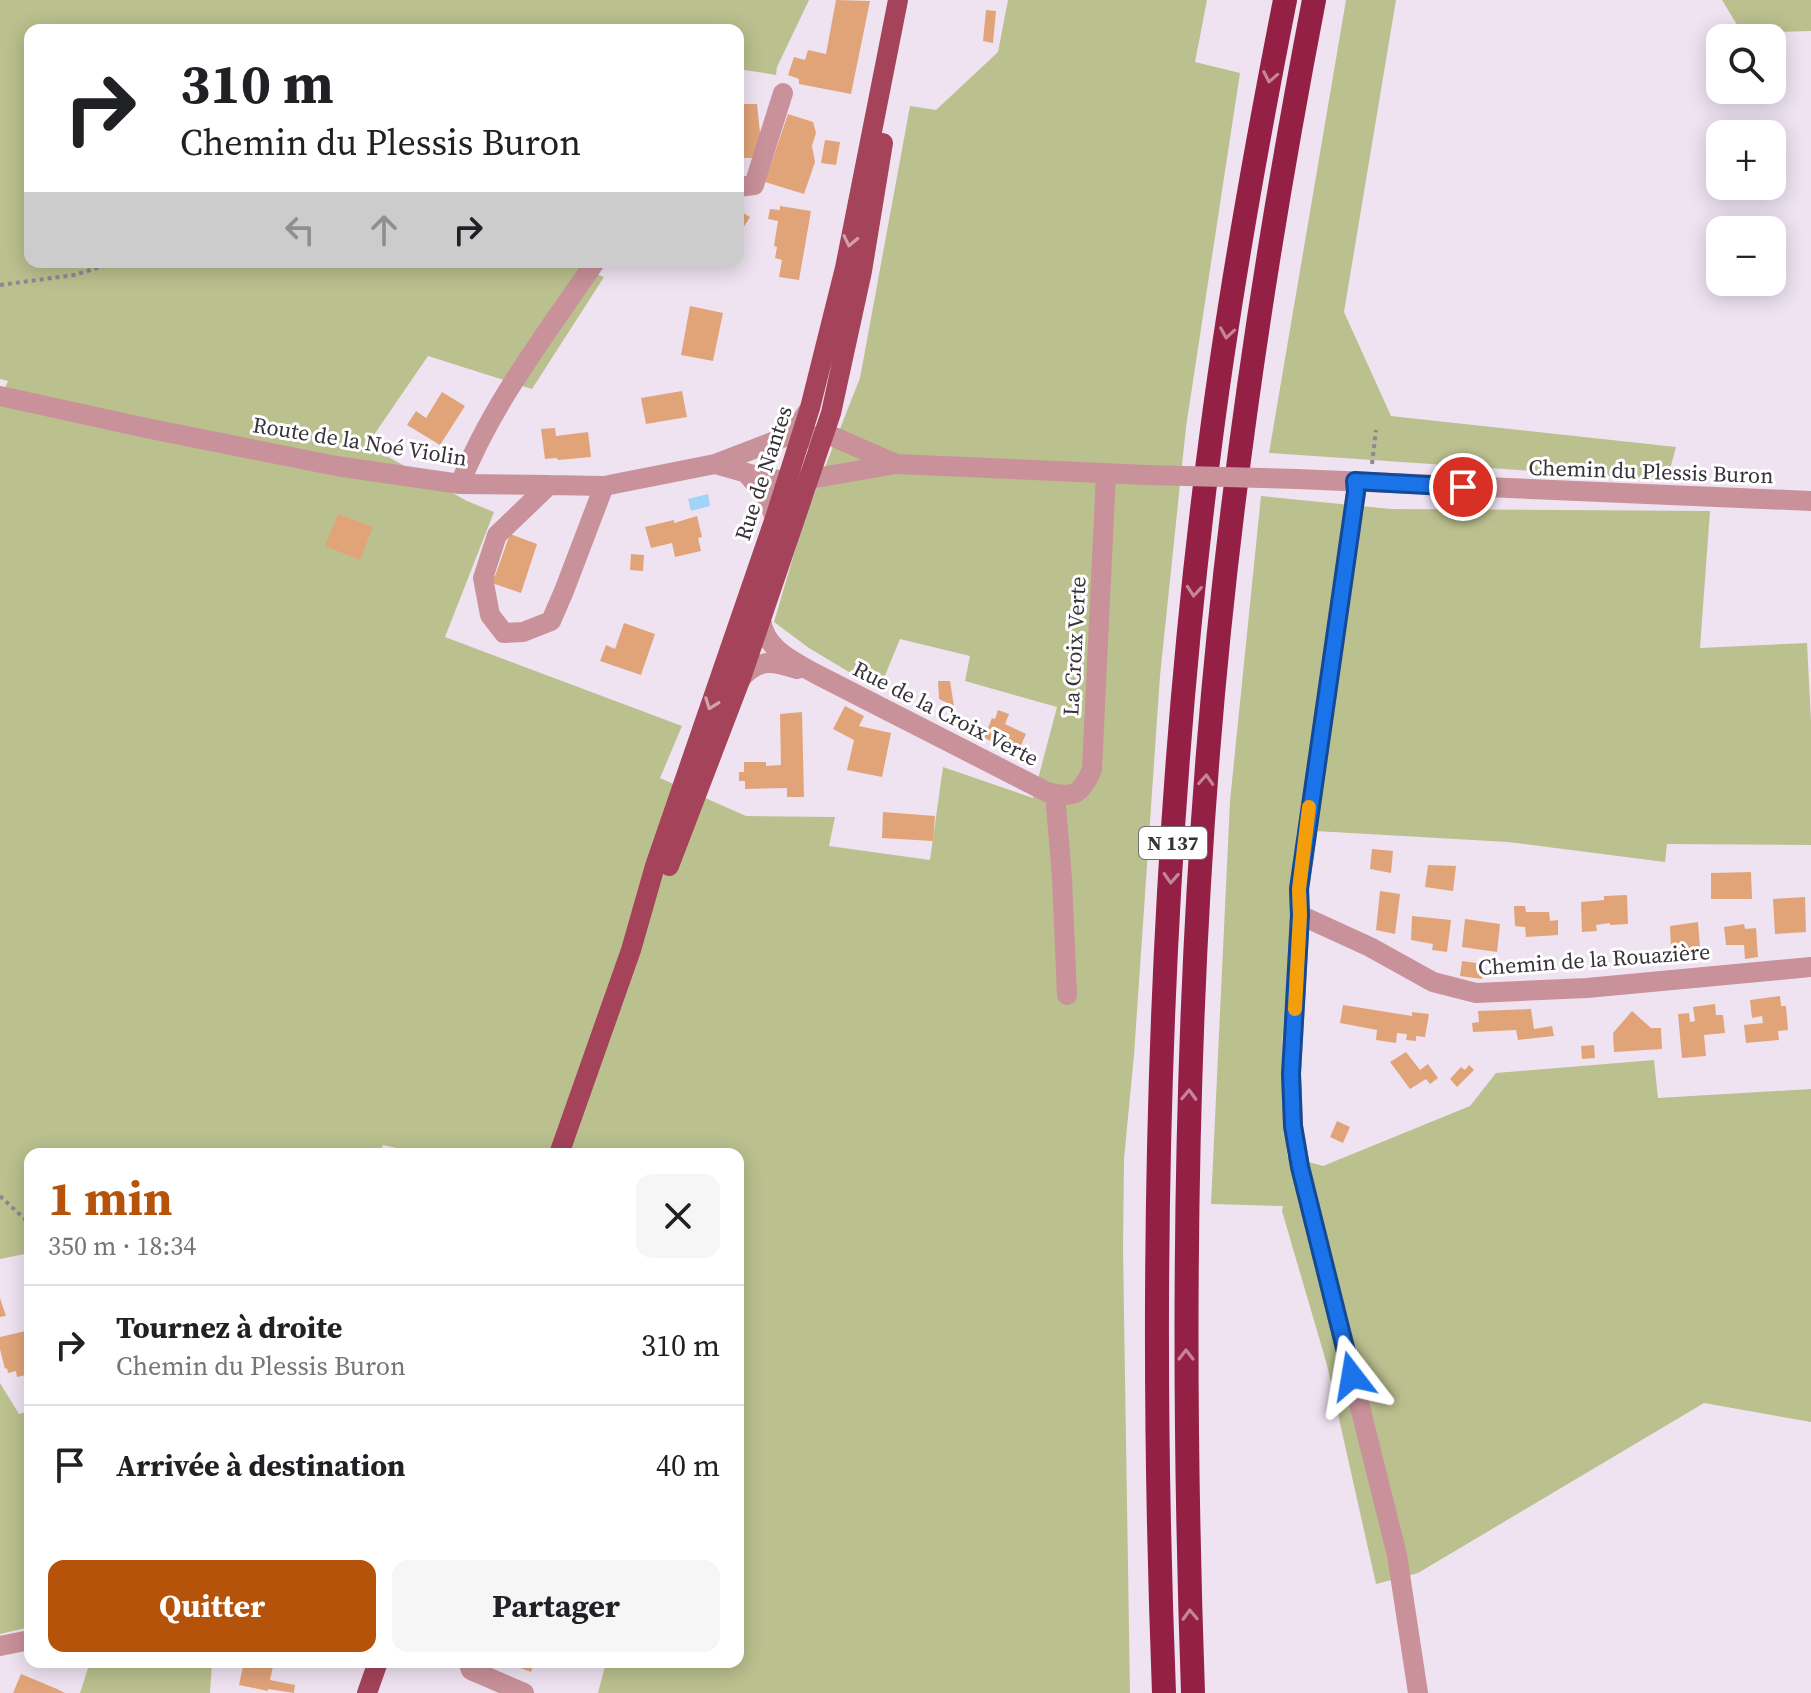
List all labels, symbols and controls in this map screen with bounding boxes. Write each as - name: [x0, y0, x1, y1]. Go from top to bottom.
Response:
- map controls: [1706, 24, 1786, 296]
- button: search: [1706, 24, 1786, 104]
- text: 310 m: [180, 45, 334, 122]
- icon: right: [48, 56, 152, 160]
- one-way arrow: [1263, 70, 1280, 83]
- text: Chemin du Plessis Buron: [180, 118, 581, 167]
- button: +: [1706, 120, 1786, 200]
- icon: left: [278, 208, 322, 252]
- icon: ahead: [362, 208, 406, 252]
- icon: right: [446, 208, 490, 252]
- button: −: [1706, 216, 1786, 296]
- one-way arrow: [842, 234, 859, 247]
- one-way arrow: [1219, 326, 1236, 340]
- street label: Rue de Nantes: [727, 402, 799, 544]
- street label: Route de la Noé Violin: [251, 409, 469, 473]
- street label: Chemin du Plessis Buron: [1528, 452, 1774, 490]
- pin: [1429, 453, 1497, 521]
- icon: arrive: [1441, 465, 1485, 509]
- street label: La Croix Verte: [1055, 575, 1093, 717]
- one-way arrow: [1185, 585, 1202, 598]
- street label: Rue de la Croix Verte: [848, 653, 1044, 773]
- one-way arrow: [704, 696, 721, 710]
- one-way arrow: [1197, 773, 1214, 786]
- road number: N 137: [1139, 827, 1207, 859]
- one-way arrow: [1163, 872, 1180, 885]
- street label: Chemin de la Rouazière: [1477, 936, 1711, 982]
- one-way arrow: [1181, 1088, 1198, 1101]
- text: 1 min: [48, 1165, 173, 1231]
- button: close: [636, 1174, 720, 1258]
- text: 350 m · 18:34: [48, 1228, 196, 1264]
- text: Tournez à droite: [116, 1307, 342, 1348]
- icon: right: [48, 1323, 92, 1367]
- text: 310 m: [641, 1325, 720, 1366]
- position arrow: [1310, 1334, 1394, 1418]
- text: Chemin du Plessis Buron: [116, 1348, 406, 1384]
- one-way arrow: [1177, 1348, 1195, 1361]
- icon: arrive: [48, 1443, 92, 1487]
- text: Arrivée à destination: [116, 1445, 406, 1486]
- text: 40 m: [656, 1445, 720, 1486]
- button: Quitter: [48, 1560, 376, 1652]
- button: Partager: [392, 1560, 720, 1652]
- one-way arrow: [1181, 1608, 1199, 1621]

